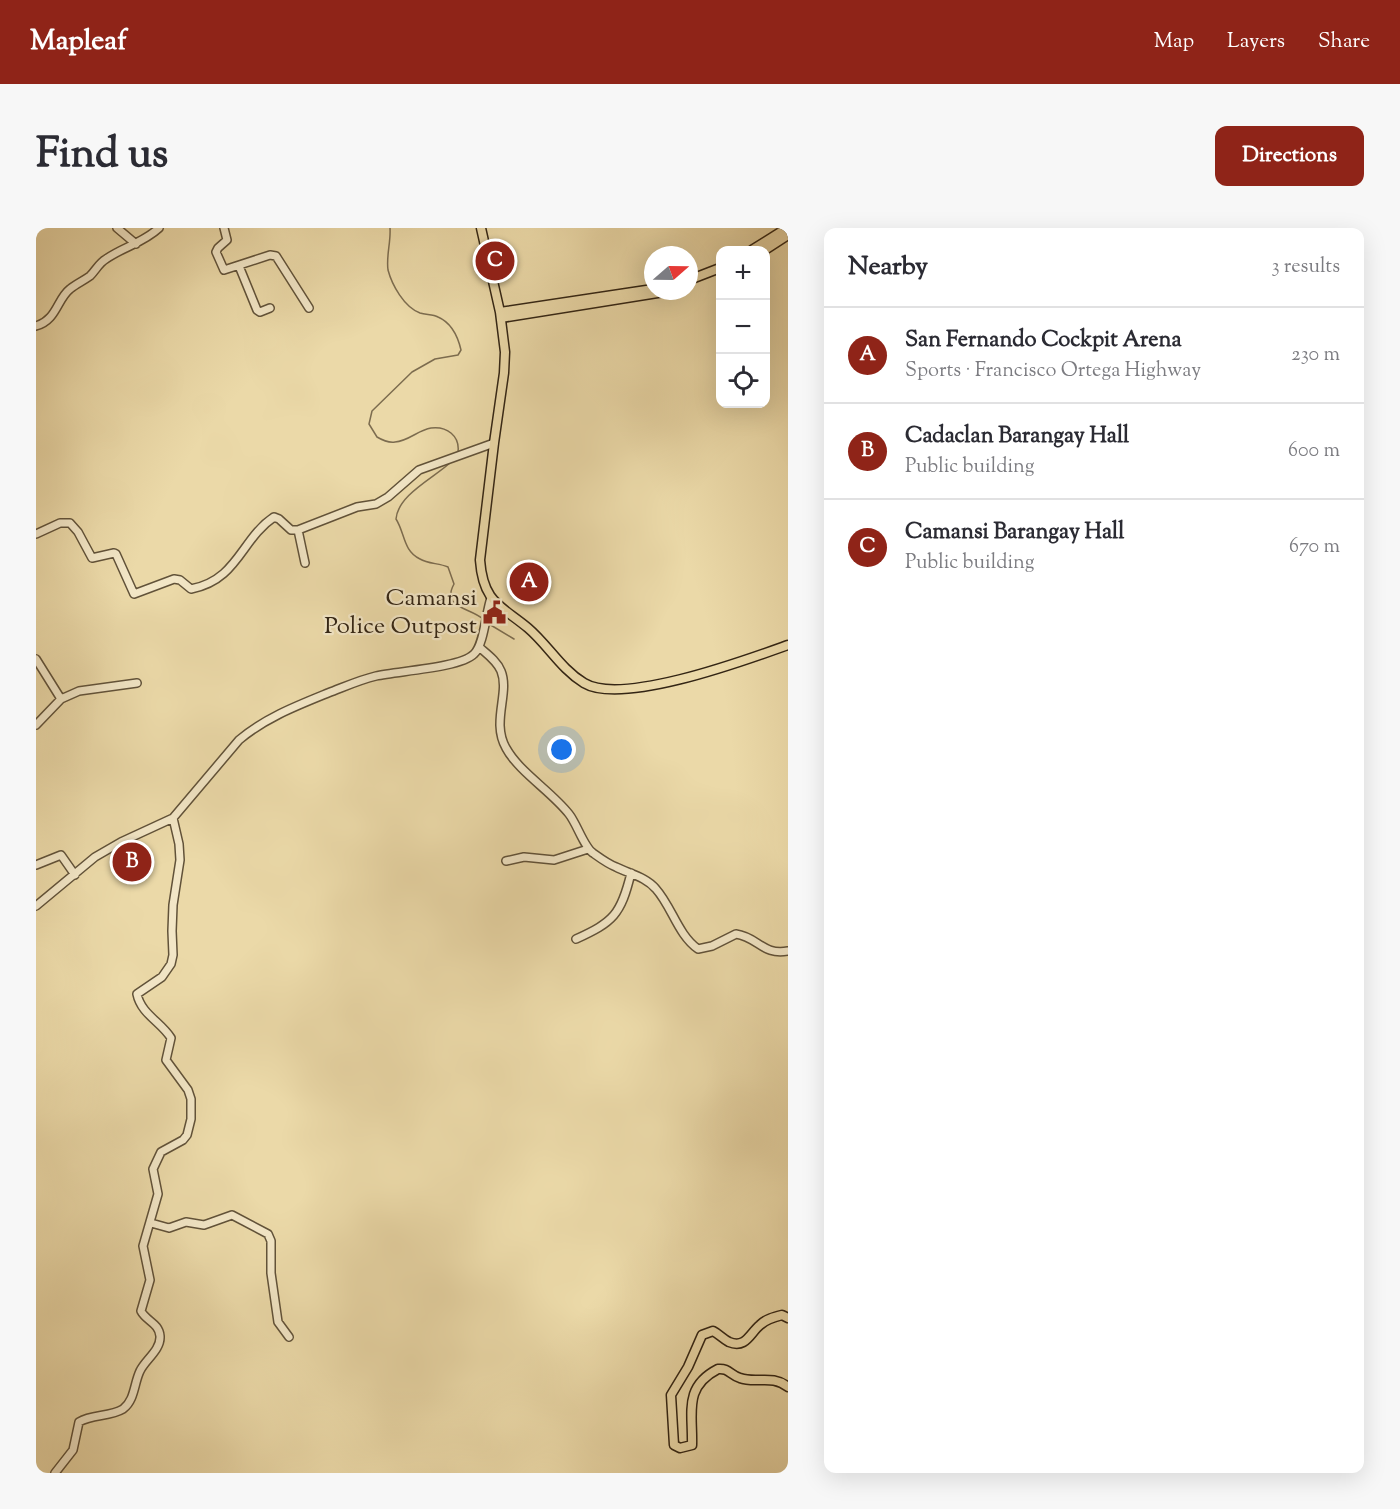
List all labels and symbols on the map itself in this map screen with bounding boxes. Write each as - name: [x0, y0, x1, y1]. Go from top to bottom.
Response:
- pin: C: [476, 238, 514, 284]
- north arrow: [644, 246, 698, 300]
- pin: A: [510, 560, 548, 604]
- place label: Camansi Police Outpost: [324, 582, 477, 644]
- public building icon: Camansi Police Outpost: [482, 600, 508, 626]
- your location: [547, 735, 576, 764]
- pin: B: [112, 840, 152, 884]

